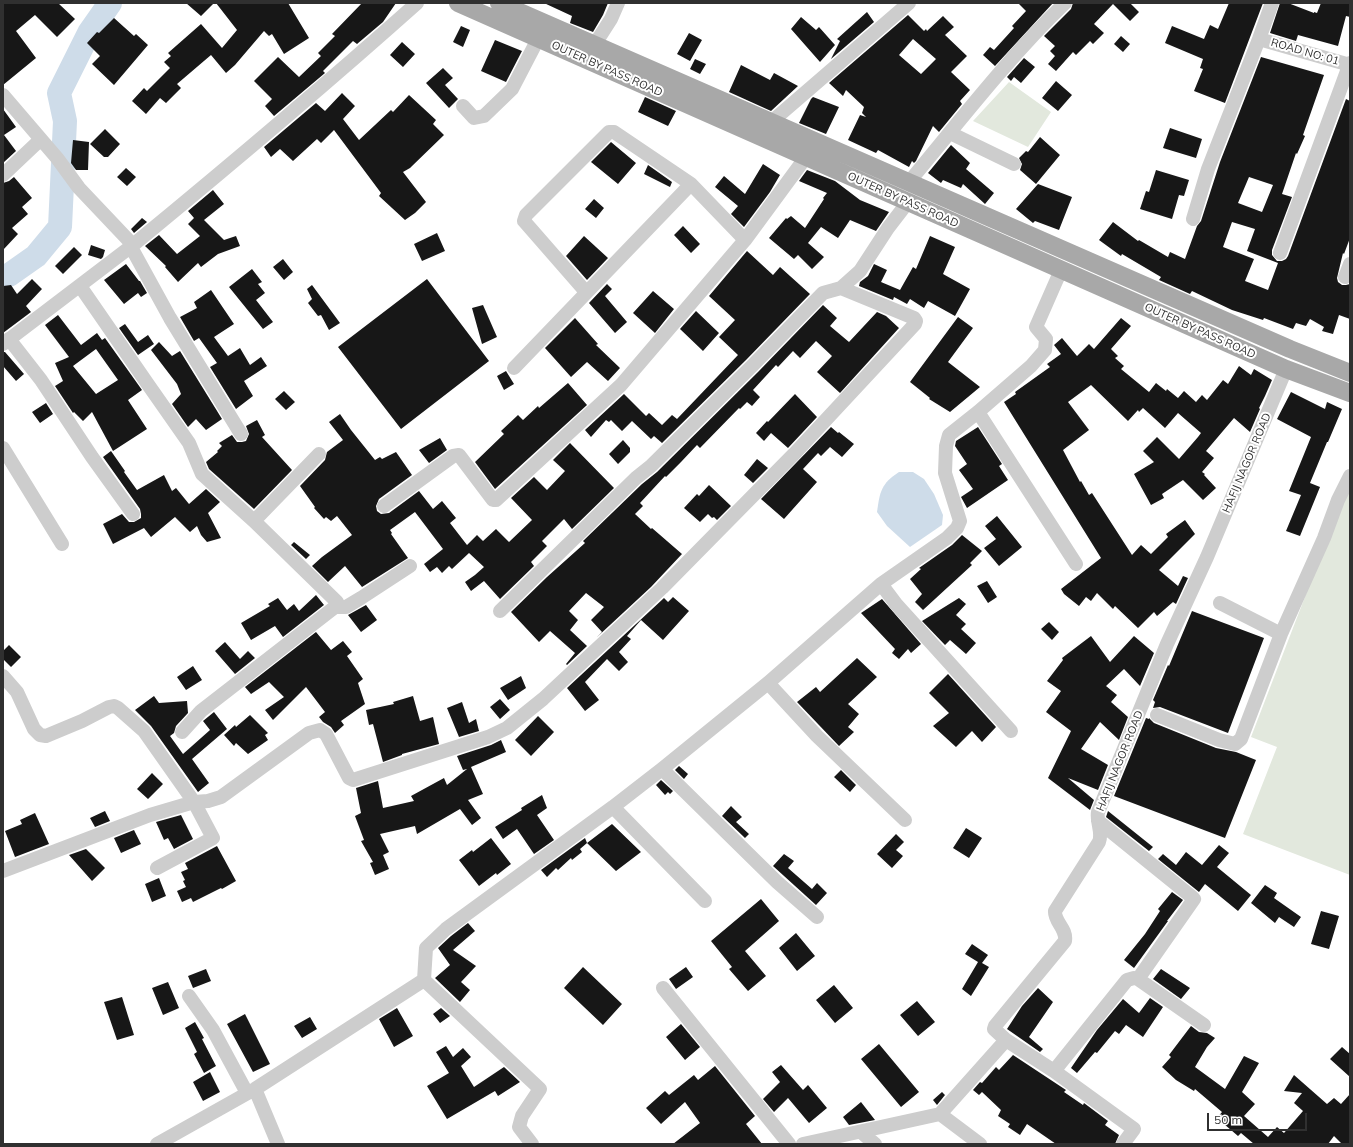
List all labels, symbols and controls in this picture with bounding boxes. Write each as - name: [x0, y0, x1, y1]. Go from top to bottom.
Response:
- street label: ROAD NO: 01: [1269, 36, 1341, 68]
- street label: OUTER BY PASS ROAD: [549, 39, 665, 99]
- street label: OUTER BY PASS ROAD: [845, 170, 961, 230]
- street label: OUTER BY PASS ROAD: [1142, 301, 1258, 361]
- street label: HAFIJ NAGOR ROAD: [1220, 411, 1274, 515]
- street label: HAFIJ NAGOR ROAD: [1094, 709, 1146, 813]
- scale bar: [1209, 1105, 1309, 1131]
- text: 50 m: [1214, 1112, 1242, 1127]

